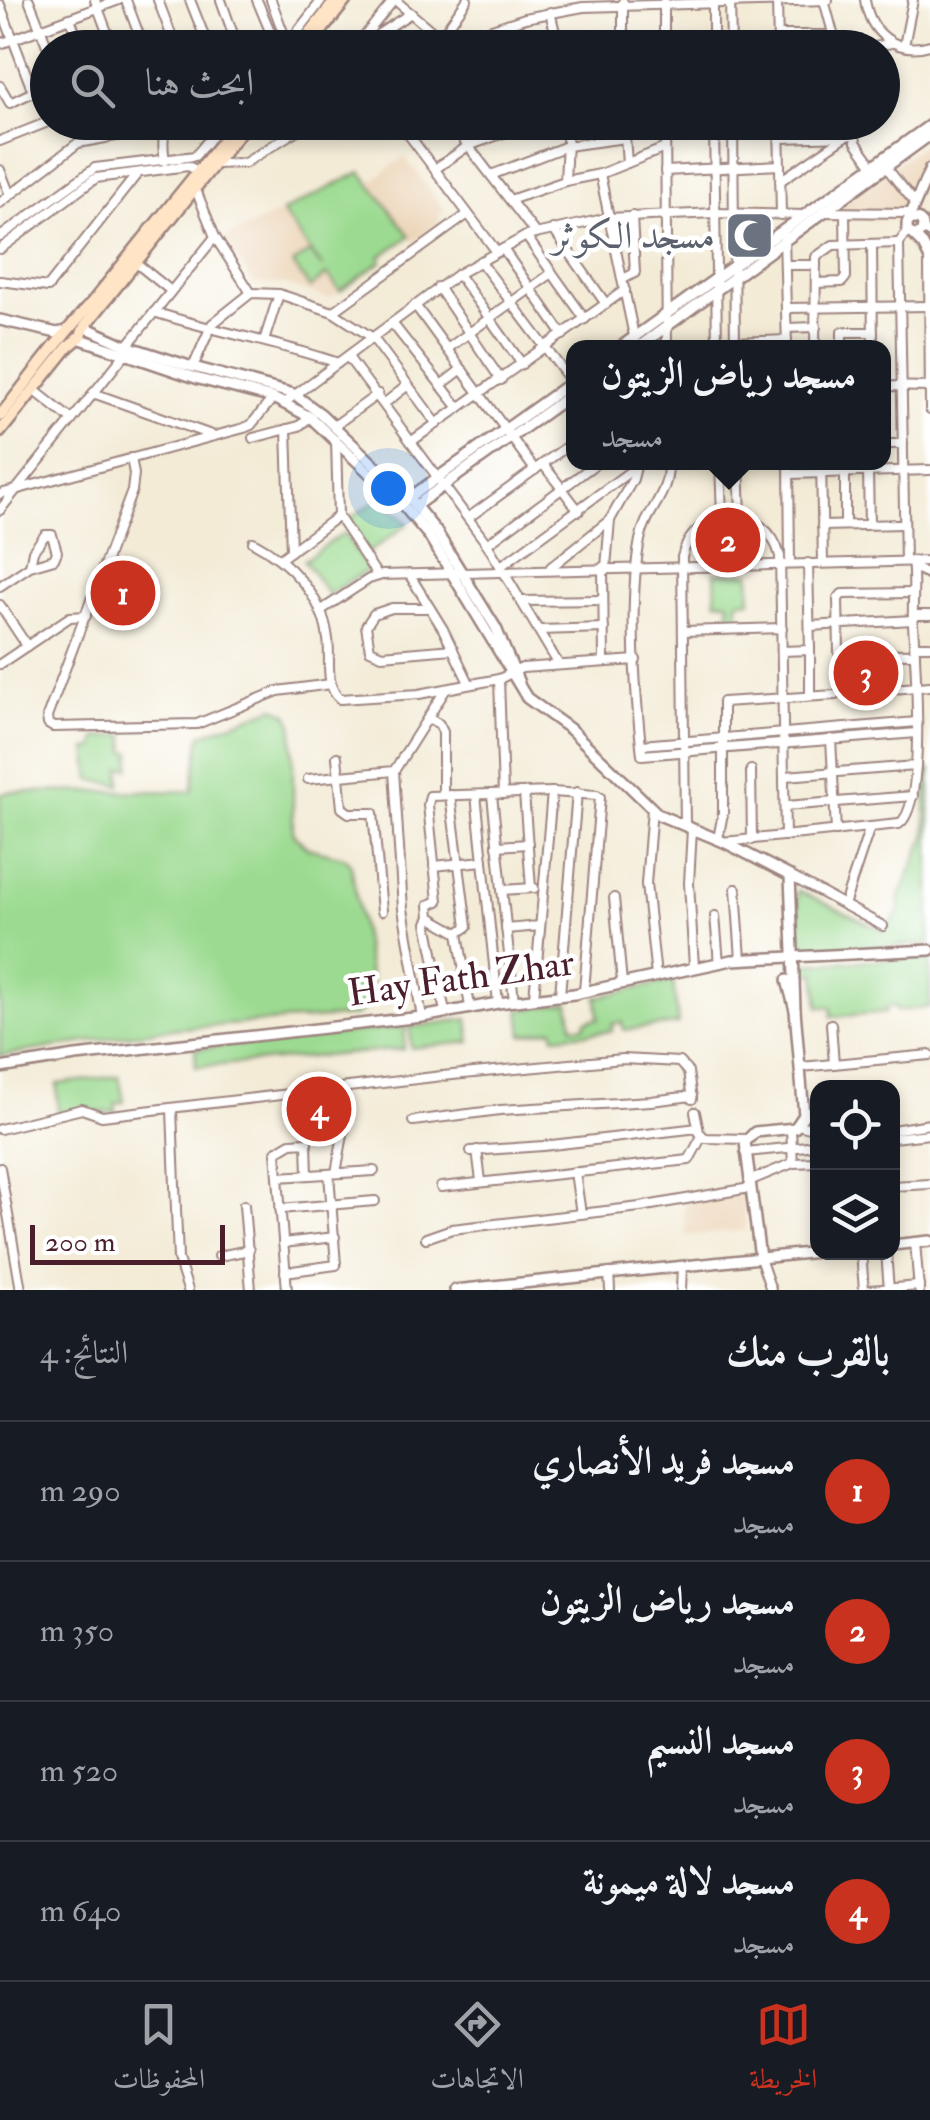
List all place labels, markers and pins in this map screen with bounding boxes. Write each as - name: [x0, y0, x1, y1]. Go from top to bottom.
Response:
- mosque icon: مسجد الكوثر: [724, 210, 776, 262]
- place label: مسجد الكوثر: [548, 212, 715, 260]
- pin: 2: [696, 502, 760, 578]
- pin: 1: [90, 556, 156, 630]
- pin: 3: [834, 636, 898, 710]
- pin: 4: [286, 1072, 352, 1146]

